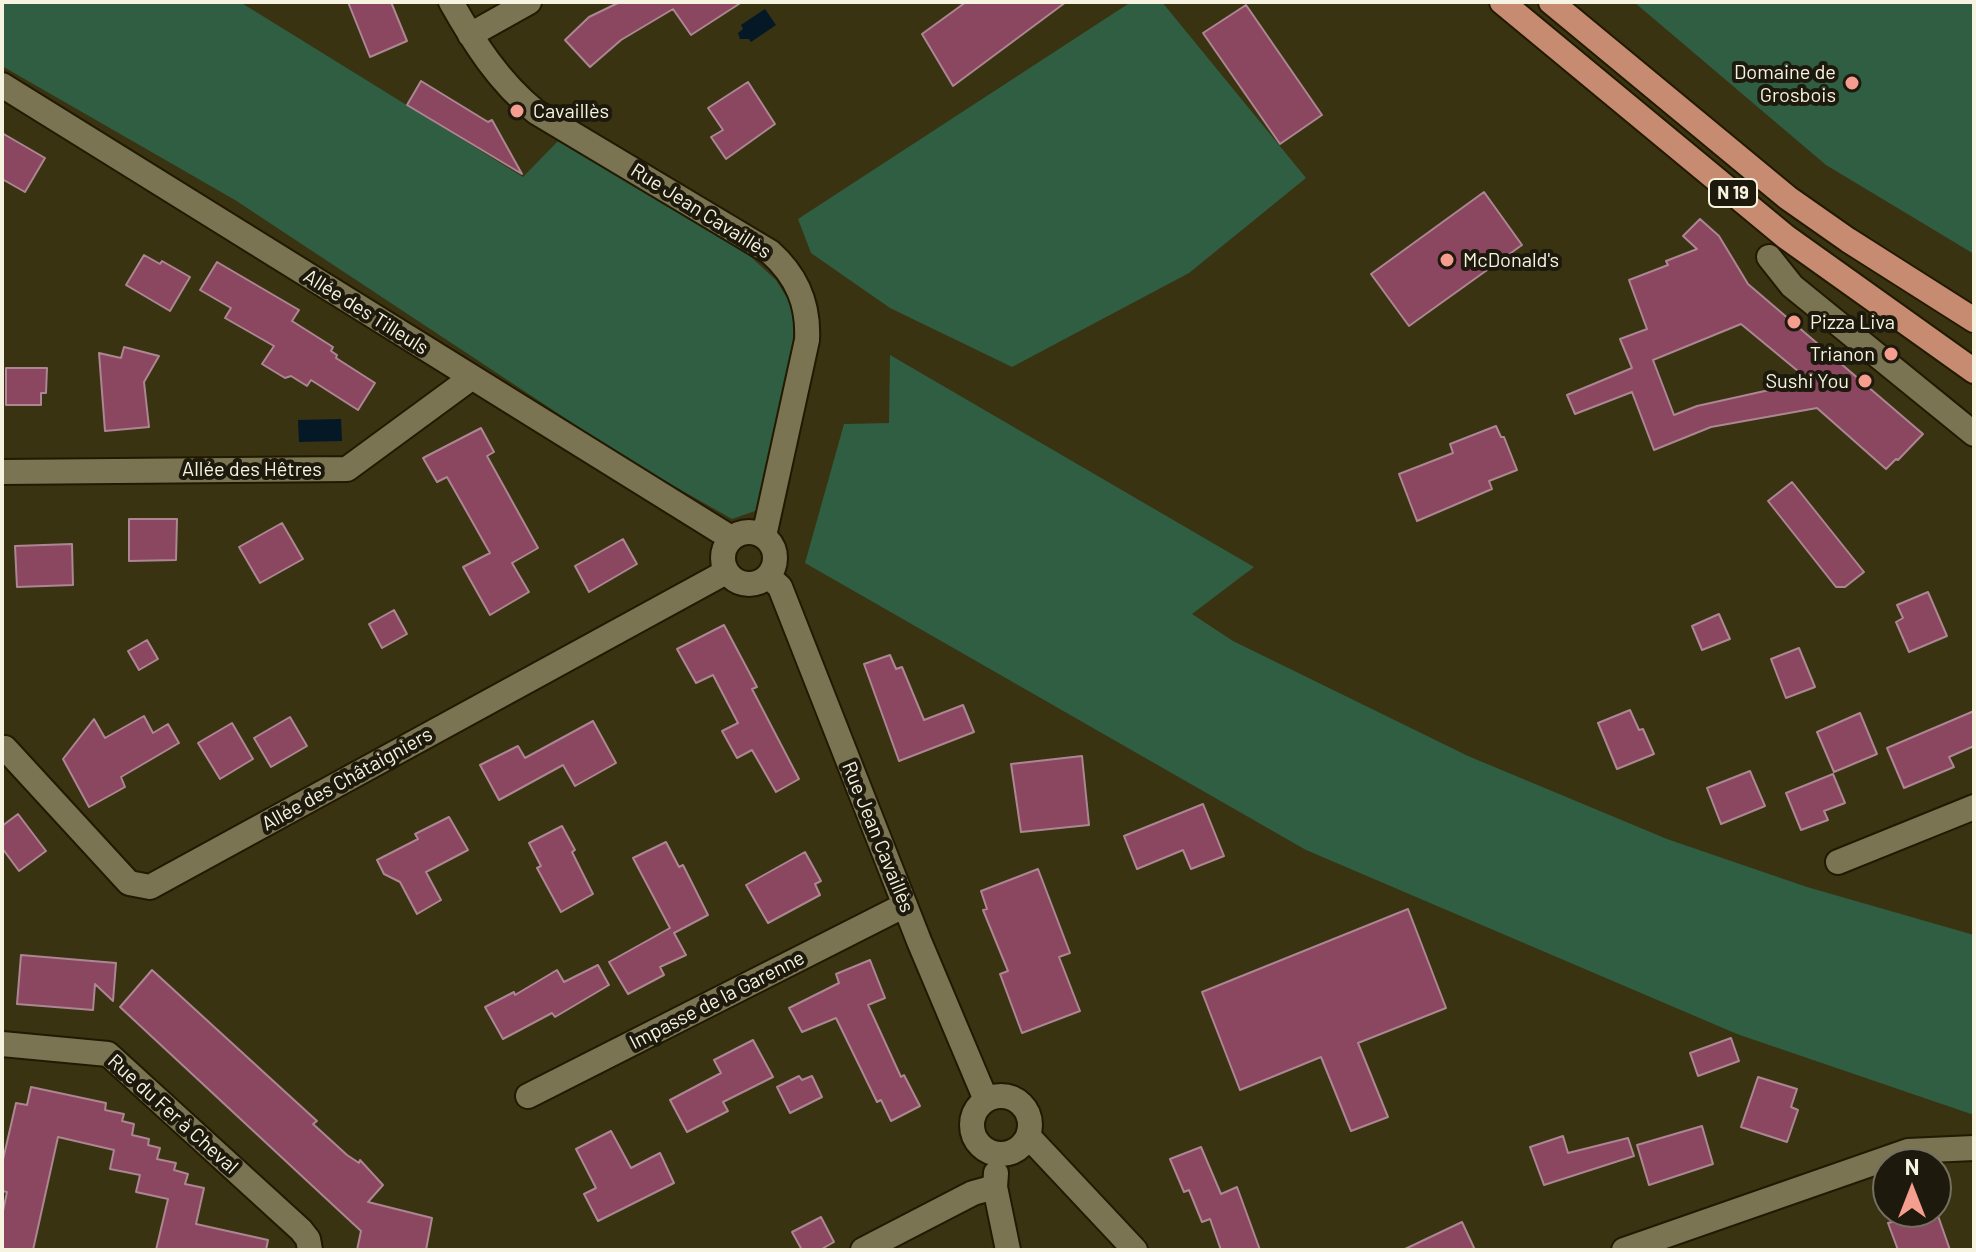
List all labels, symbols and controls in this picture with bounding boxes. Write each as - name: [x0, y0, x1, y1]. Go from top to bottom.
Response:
- place label: Domaine de Grosbois: [1734, 60, 1836, 107]
- marker: Domaine de Grosbois: [1843, 74, 1861, 92]
- place label: Cavaillès: [533, 99, 609, 123]
- marker: Cavaillès: [508, 102, 526, 120]
- street label: Rue Jean Cavaillès: [626, 158, 776, 264]
- road number: N 19: [1709, 179, 1757, 207]
- place label: McDonald's: [1463, 248, 1559, 272]
- marker: McDonald's: [1438, 251, 1456, 269]
- street label: Allée des Tilleuls: [299, 264, 433, 360]
- place label: Pizza Liva: [1810, 310, 1895, 334]
- marker: Pizza Liva: [1785, 313, 1803, 331]
- place label: Trianon: [1810, 342, 1875, 366]
- marker: Trianon: [1882, 345, 1900, 363]
- place label: Sushi You: [1765, 369, 1849, 393]
- marker: Sushi You: [1856, 372, 1874, 390]
- street label: Allée des Hêtres: [182, 457, 322, 481]
- street label: Allée des Châtaigniers: [257, 722, 437, 836]
- street label: Rue Jean Cavaillès: [837, 758, 919, 916]
- street label: Impasse de la Garenne: [625, 945, 809, 1055]
- street label: Rue du Fer à Cheval: [103, 1049, 243, 1179]
- north arrow: [1872, 1148, 1952, 1228]
- text: N: [1905, 1153, 1919, 1179]

